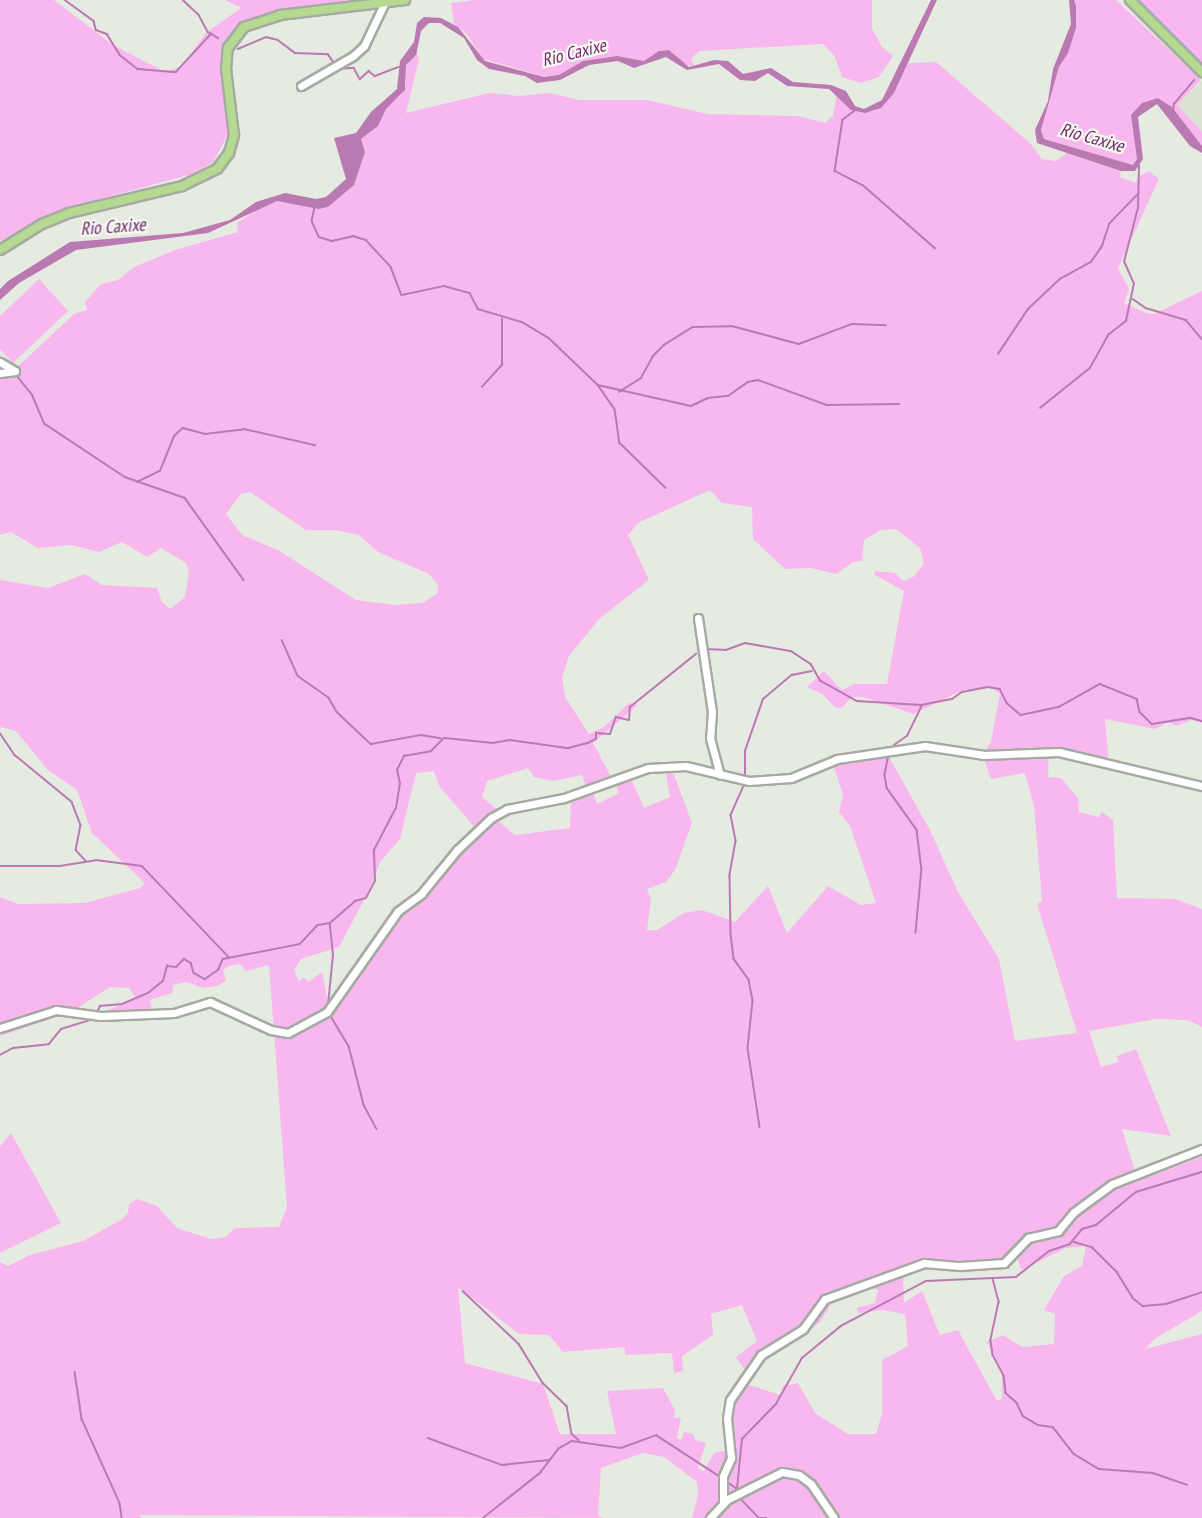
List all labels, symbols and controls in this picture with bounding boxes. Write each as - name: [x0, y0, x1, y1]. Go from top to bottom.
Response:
- water label: Rio Caxixe: [540, 35, 608, 71]
- water label: Rio Caxixe: [1058, 119, 1126, 157]
- water label: Rio Caxixe: [80, 214, 146, 240]

